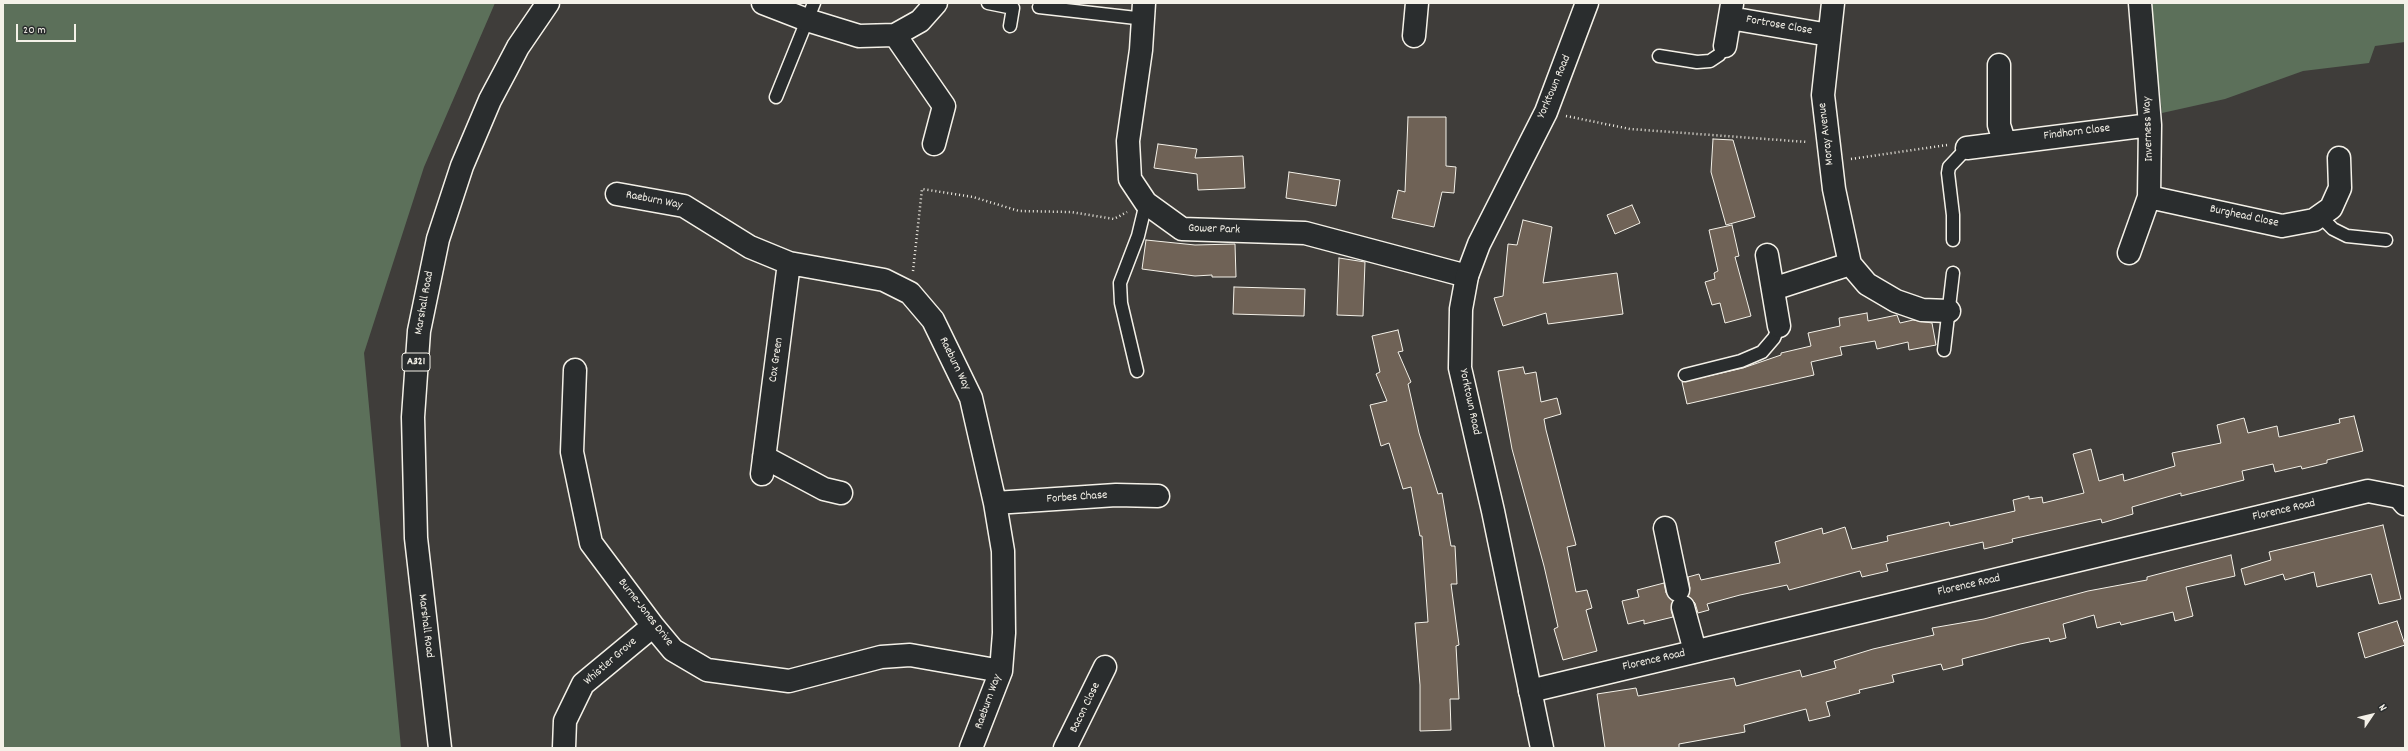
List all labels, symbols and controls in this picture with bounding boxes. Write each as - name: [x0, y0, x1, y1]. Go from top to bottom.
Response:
- street label: Fortrose Close: [1745, 13, 1813, 39]
- scale bar: [18, 16, 78, 42]
- text: 20 m: [23, 22, 46, 39]
- street label: Yorktown Road: [1535, 53, 1575, 121]
- street label: Inverness Way: [2141, 96, 2157, 162]
- street label: Moray Avenue: [1816, 102, 1838, 166]
- street label: Findhorn Close: [2043, 122, 2111, 144]
- street label: Raeburn Way: [625, 188, 683, 214]
- street label: Burghead Close: [2208, 203, 2280, 231]
- street label: Gower Park: [1188, 222, 1240, 238]
- street label: Marshall Road: [412, 270, 438, 336]
- street label: Raeburn Way: [935, 335, 973, 393]
- street label: Cox Green: [767, 337, 787, 383]
- road number: A321: [402, 353, 430, 371]
- street label: Yorktown Road: [1455, 368, 1483, 436]
- street label: Forbes Chase: [1046, 489, 1108, 507]
- street label: Florence Road: [2251, 497, 2317, 525]
- street label: Florence Road: [1936, 572, 2002, 600]
- street label: Burne-Jones Drive: [614, 576, 676, 650]
- street label: Marshall Road: [414, 593, 436, 659]
- street label: Whistler Grove: [582, 635, 640, 689]
- street label: Florence Road: [1621, 647, 1687, 675]
- street label: Raeburn Way: [972, 673, 1006, 731]
- street label: Bacon Close: [1068, 680, 1104, 736]
- north arrow: [2352, 695, 2392, 735]
- text: N: [2374, 701, 2390, 715]

